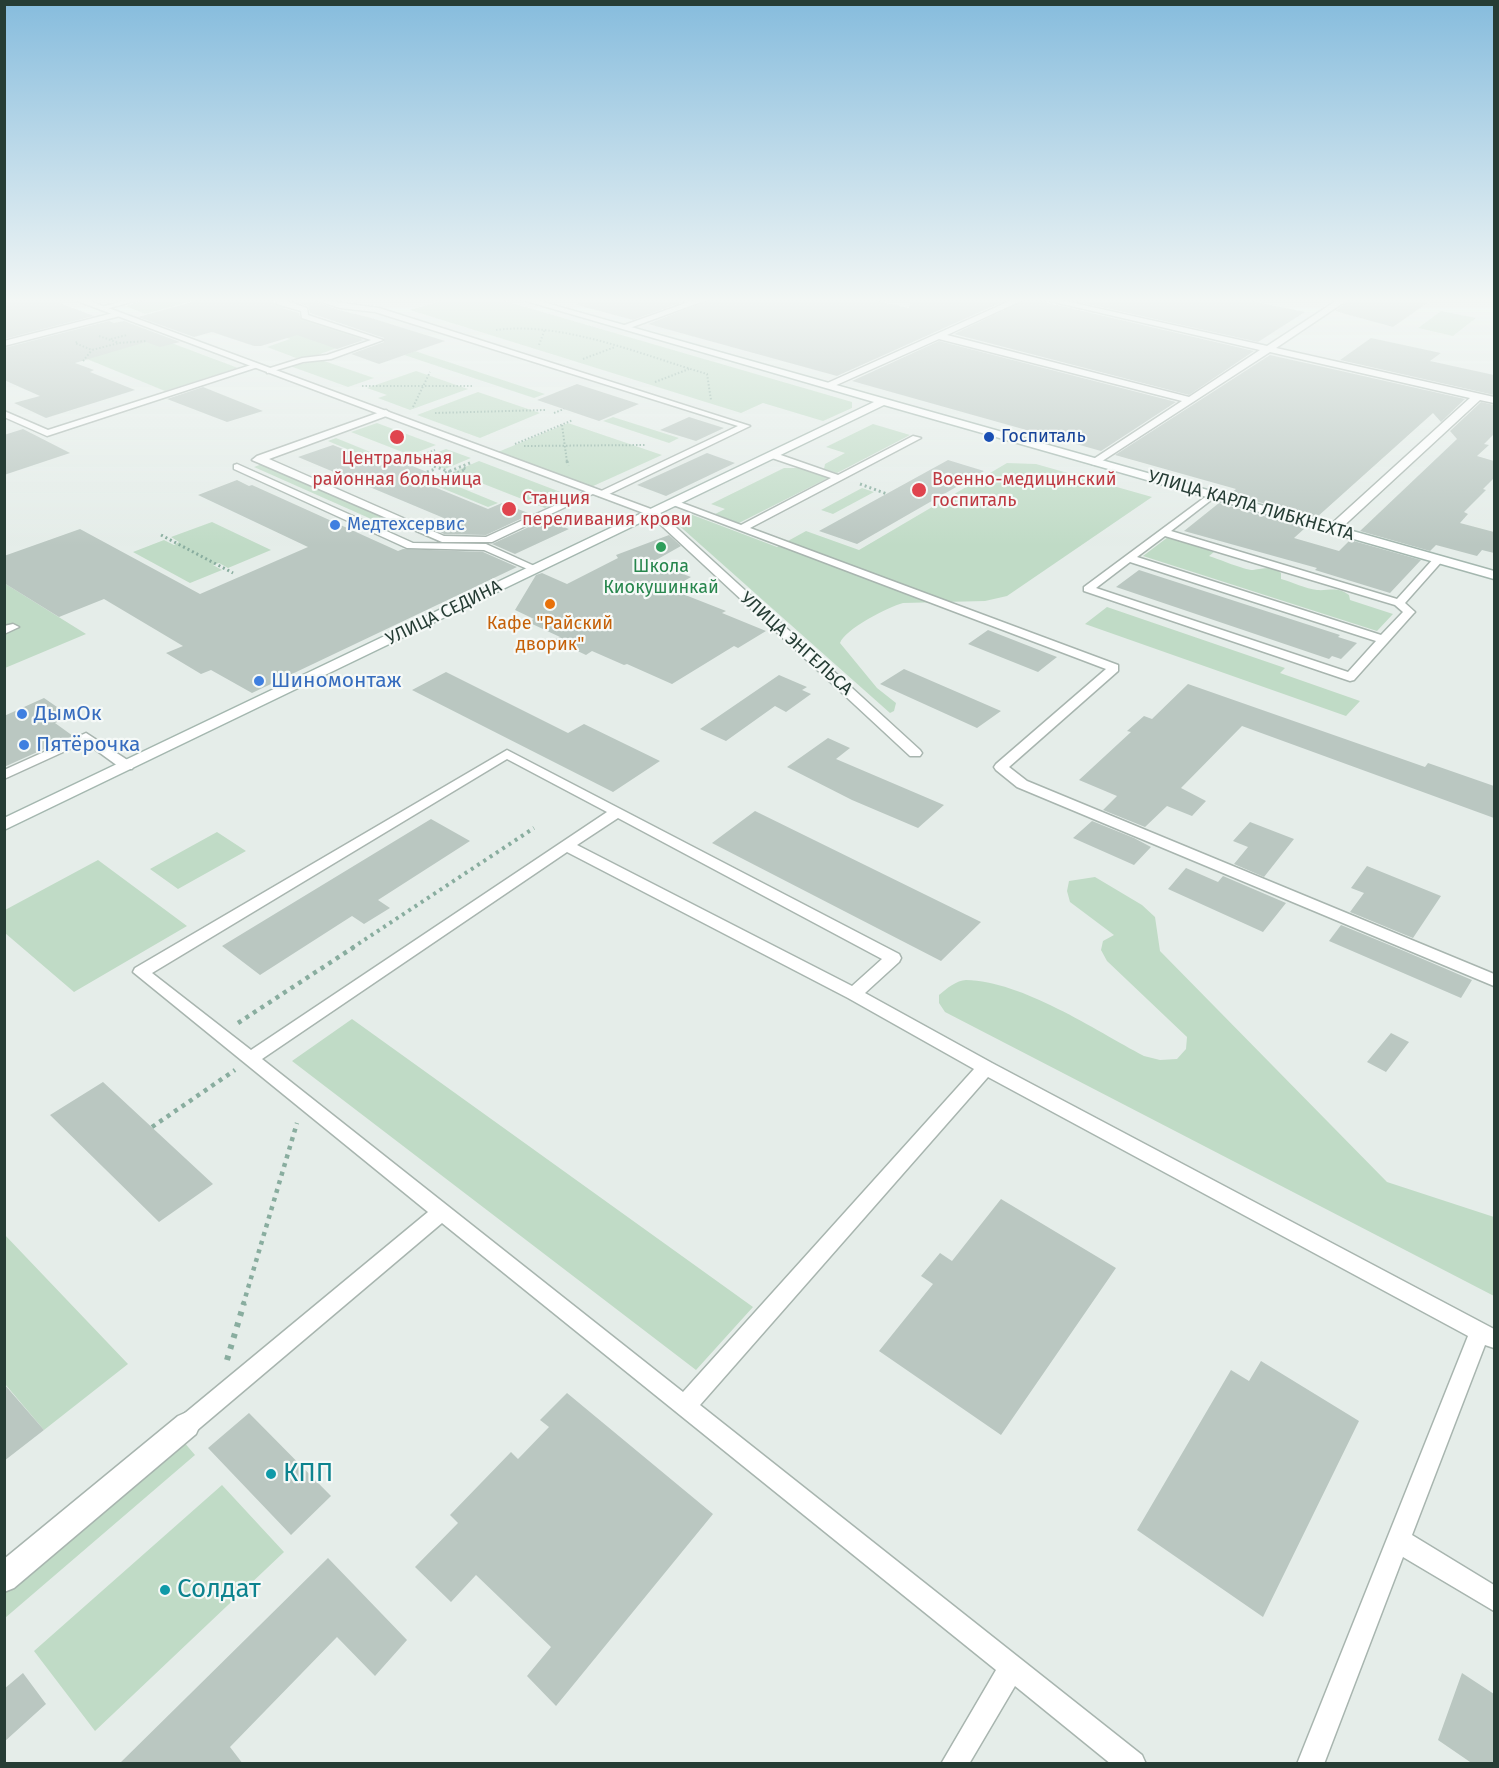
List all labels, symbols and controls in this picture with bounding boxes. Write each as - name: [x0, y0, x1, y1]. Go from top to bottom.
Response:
- place label: Госпиталь: [1001, 426, 1086, 448]
- marker: Центральная районная больница: [388, 428, 406, 446]
- marker: Госпиталь: [982, 430, 996, 444]
- place label: Центральная районная больница: [312, 448, 482, 490]
- street label: УЛИЦА КАРЛА ЛИБКНЕХТА: [1146, 466, 1356, 546]
- place label: Военно-медицинский госпиталь: [932, 469, 1116, 512]
- marker: Военно-медицинский госпиталь: [910, 481, 928, 499]
- place label: Станция переливания крови: [522, 488, 691, 530]
- marker: Станция переливания крови: [500, 500, 518, 518]
- place label: Медтехсервис: [347, 514, 465, 536]
- marker: Медтехсервис: [328, 518, 342, 532]
- marker: Школа Киокушинкай: [654, 540, 668, 554]
- place label: Школа Киокушинкай: [603, 556, 719, 598]
- street label: УЛИЦА СЕДИНА: [383, 576, 505, 650]
- street label: УЛИЦА ЭНГЕЛЬСА: [735, 588, 857, 700]
- marker: Кафе "Райский дворик": [543, 597, 557, 611]
- place label: Кафе "Райский дворик": [487, 613, 613, 656]
- place label: Шиномонтаж: [271, 668, 402, 694]
- marker: Шиномонтаж: [252, 674, 266, 688]
- place label: ДымОк: [34, 701, 102, 727]
- marker: ДымОк: [15, 707, 29, 721]
- place label: Пятёрочка: [36, 732, 140, 758]
- marker: Пятёрочка: [17, 738, 31, 752]
- place label: КПП: [283, 1458, 333, 1490]
- marker: КПП: [264, 1467, 278, 1481]
- place label: Солдат: [177, 1574, 261, 1606]
- marker: Солдат: [158, 1583, 172, 1597]

